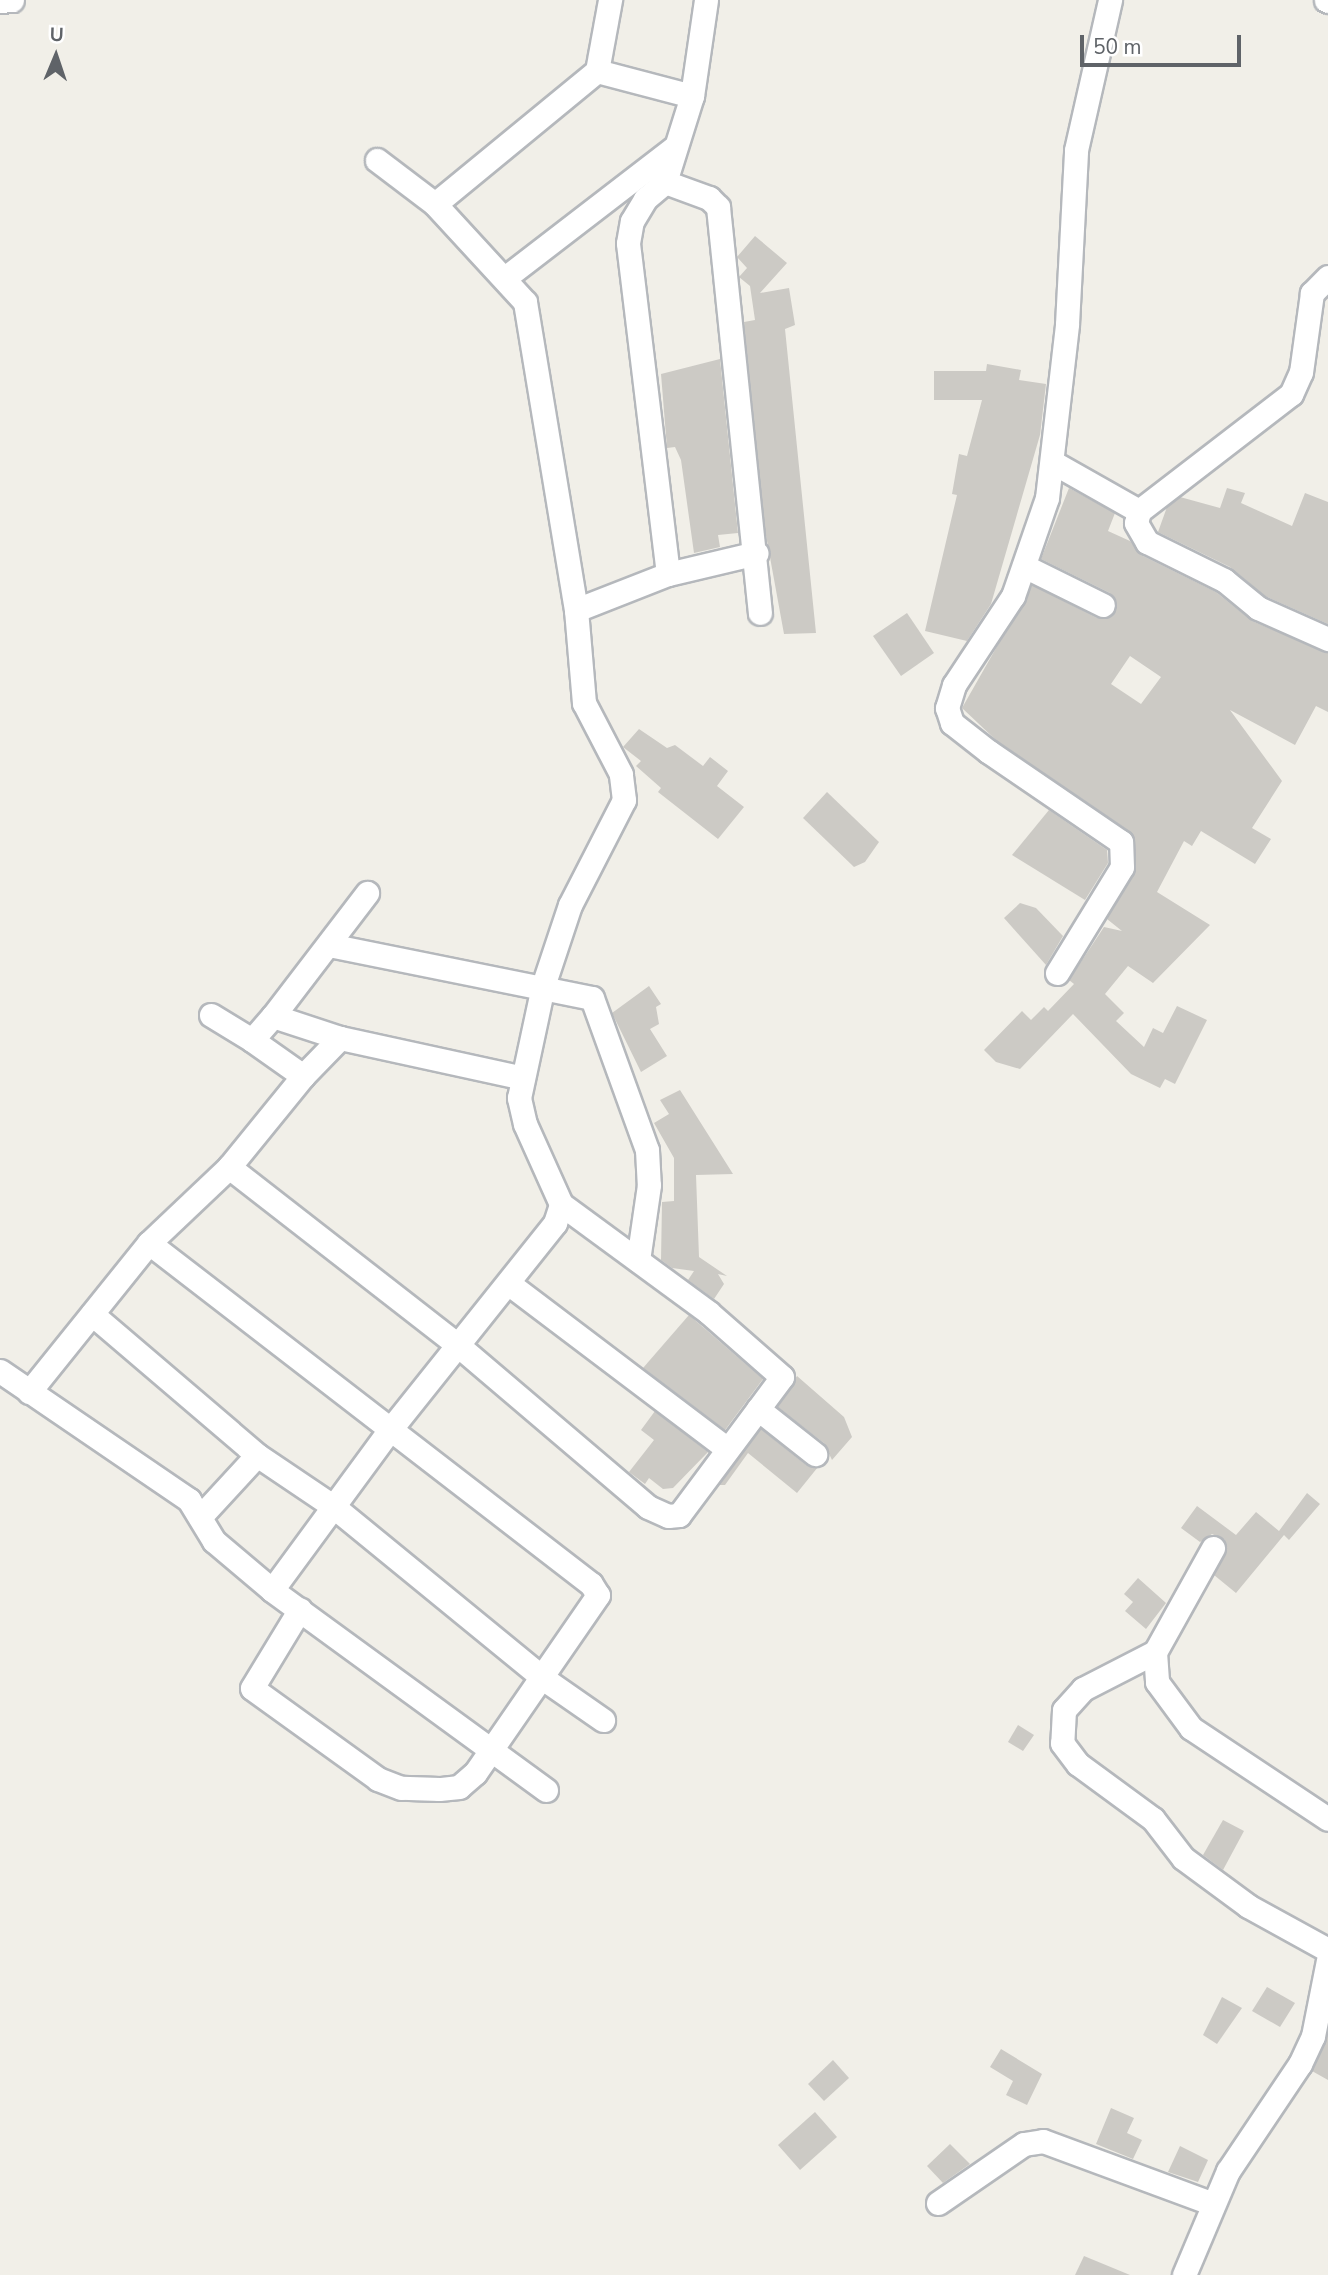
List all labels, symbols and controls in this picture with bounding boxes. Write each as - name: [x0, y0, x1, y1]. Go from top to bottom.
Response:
- north arrow: [21, 21, 91, 91]
- scale bar: [1083, 21, 1244, 65]
- text: U: [49, 22, 64, 48]
- text: 50 m: [1093, 33, 1142, 61]

